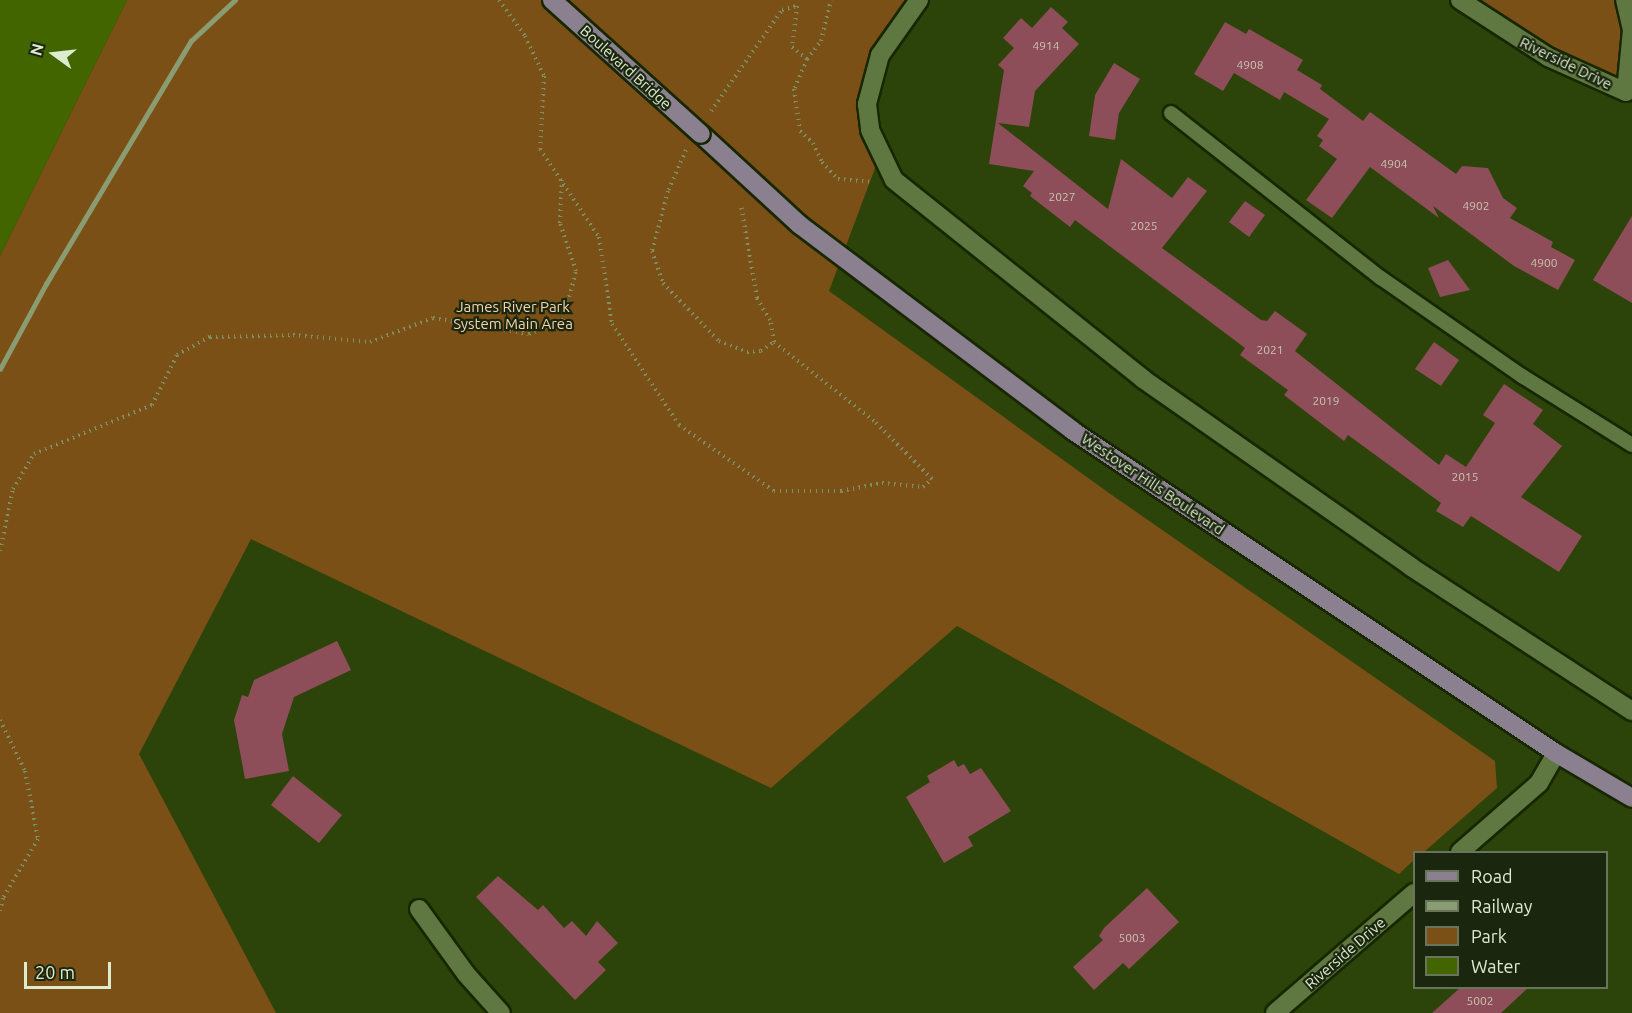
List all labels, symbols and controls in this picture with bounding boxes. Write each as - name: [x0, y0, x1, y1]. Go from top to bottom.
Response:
- street label: Boulevard Bridge: [577, 21, 675, 113]
- north arrow: [24, 24, 84, 84]
- street label: Riverside Drive: [1517, 33, 1615, 93]
- house number: 4914: [1032, 39, 1060, 53]
- text: N: [26, 41, 47, 57]
- house number: 4908: [1236, 58, 1264, 72]
- house number: 4904: [1380, 157, 1408, 171]
- house number: 2027: [1048, 190, 1076, 204]
- house number: 4902: [1462, 199, 1490, 213]
- house number: 2025: [1130, 219, 1158, 233]
- house number: 4900: [1530, 256, 1558, 270]
- park label: James River Park System Main Area: [453, 297, 573, 332]
- house number: 2021: [1256, 343, 1284, 357]
- house number: 2019: [1312, 394, 1340, 408]
- street label: Westover Hills Boulevard: [1078, 430, 1228, 538]
- house number: 2015: [1451, 470, 1479, 484]
- legend: [1413, 851, 1608, 989]
- text: Road: [1471, 866, 1513, 886]
- text: Railway: [1471, 896, 1532, 916]
- street label: Riverside Drive: [1301, 913, 1389, 993]
- text: Park: [1471, 926, 1507, 946]
- house number: 5003: [1118, 931, 1146, 945]
- scale bar: [27, 950, 114, 988]
- text: Water: [1471, 956, 1520, 976]
- text: 20 m: [35, 962, 75, 982]
- house number: 5002: [1466, 994, 1494, 1008]

